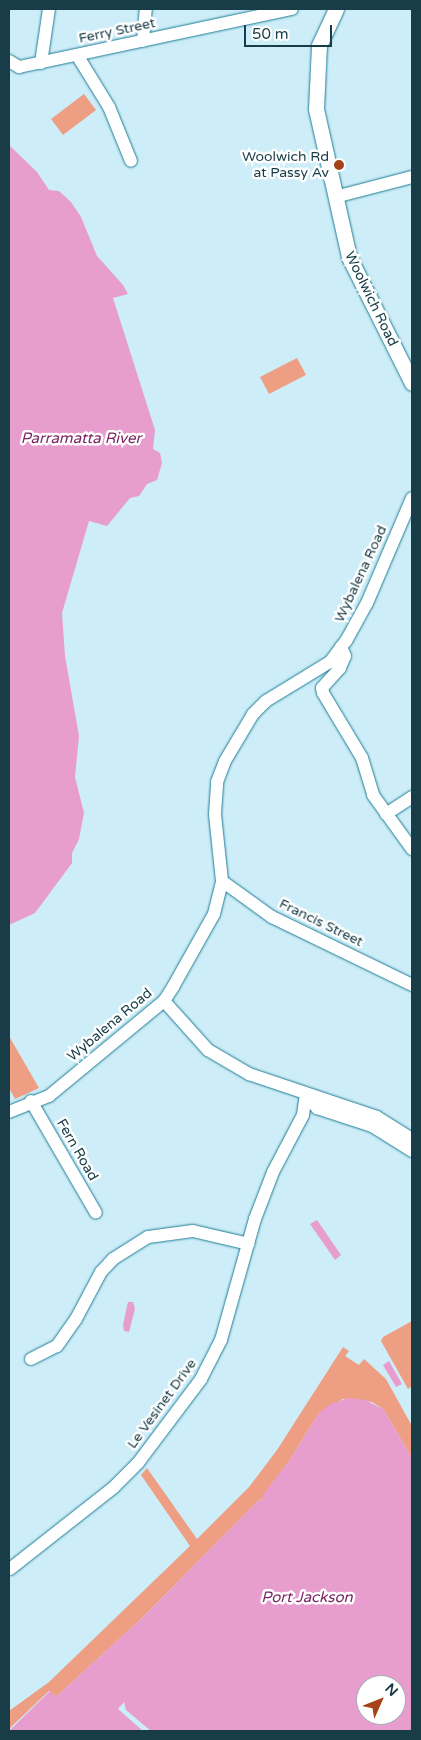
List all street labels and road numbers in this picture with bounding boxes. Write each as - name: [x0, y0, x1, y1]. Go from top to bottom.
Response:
- street label: Ferry Street: [77, 15, 157, 47]
- street label: Woolwich Road: [341, 249, 401, 349]
- street label: Wybalena Road: [331, 523, 391, 625]
- street label: Francis Street: [276, 895, 366, 951]
- street label: Wybalena Road: [64, 985, 156, 1065]
- street label: Fern Road: [53, 1116, 101, 1184]
- street label: Le Vesinet Drive: [124, 1356, 200, 1452]

